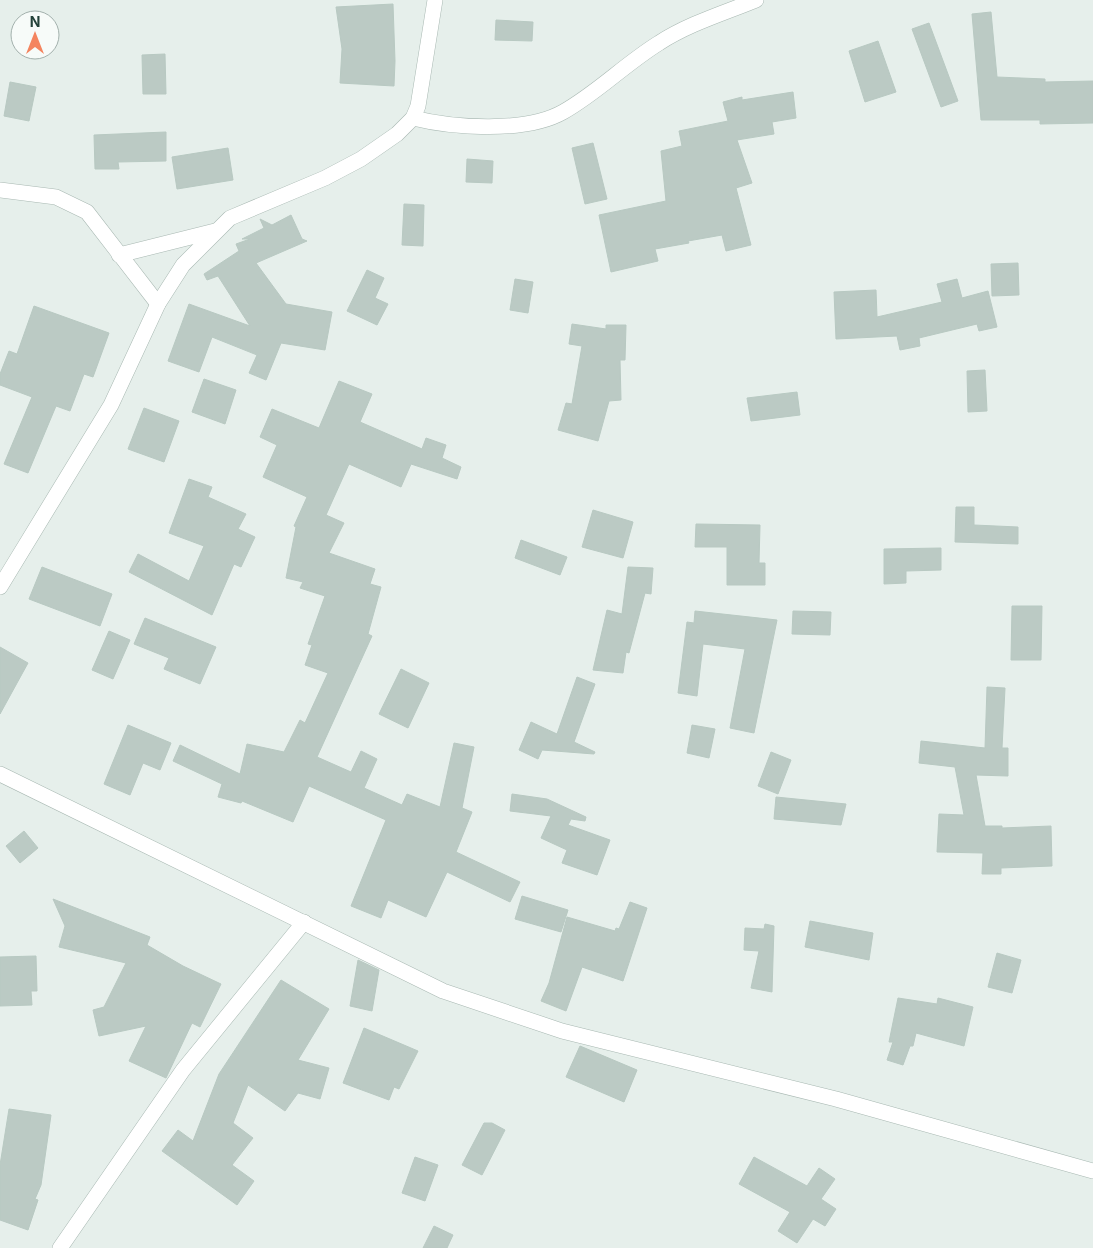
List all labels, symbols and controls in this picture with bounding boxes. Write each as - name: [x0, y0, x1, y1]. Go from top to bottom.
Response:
- north arrow: [10, 10, 60, 60]
- text: N: [30, 13, 40, 30]

